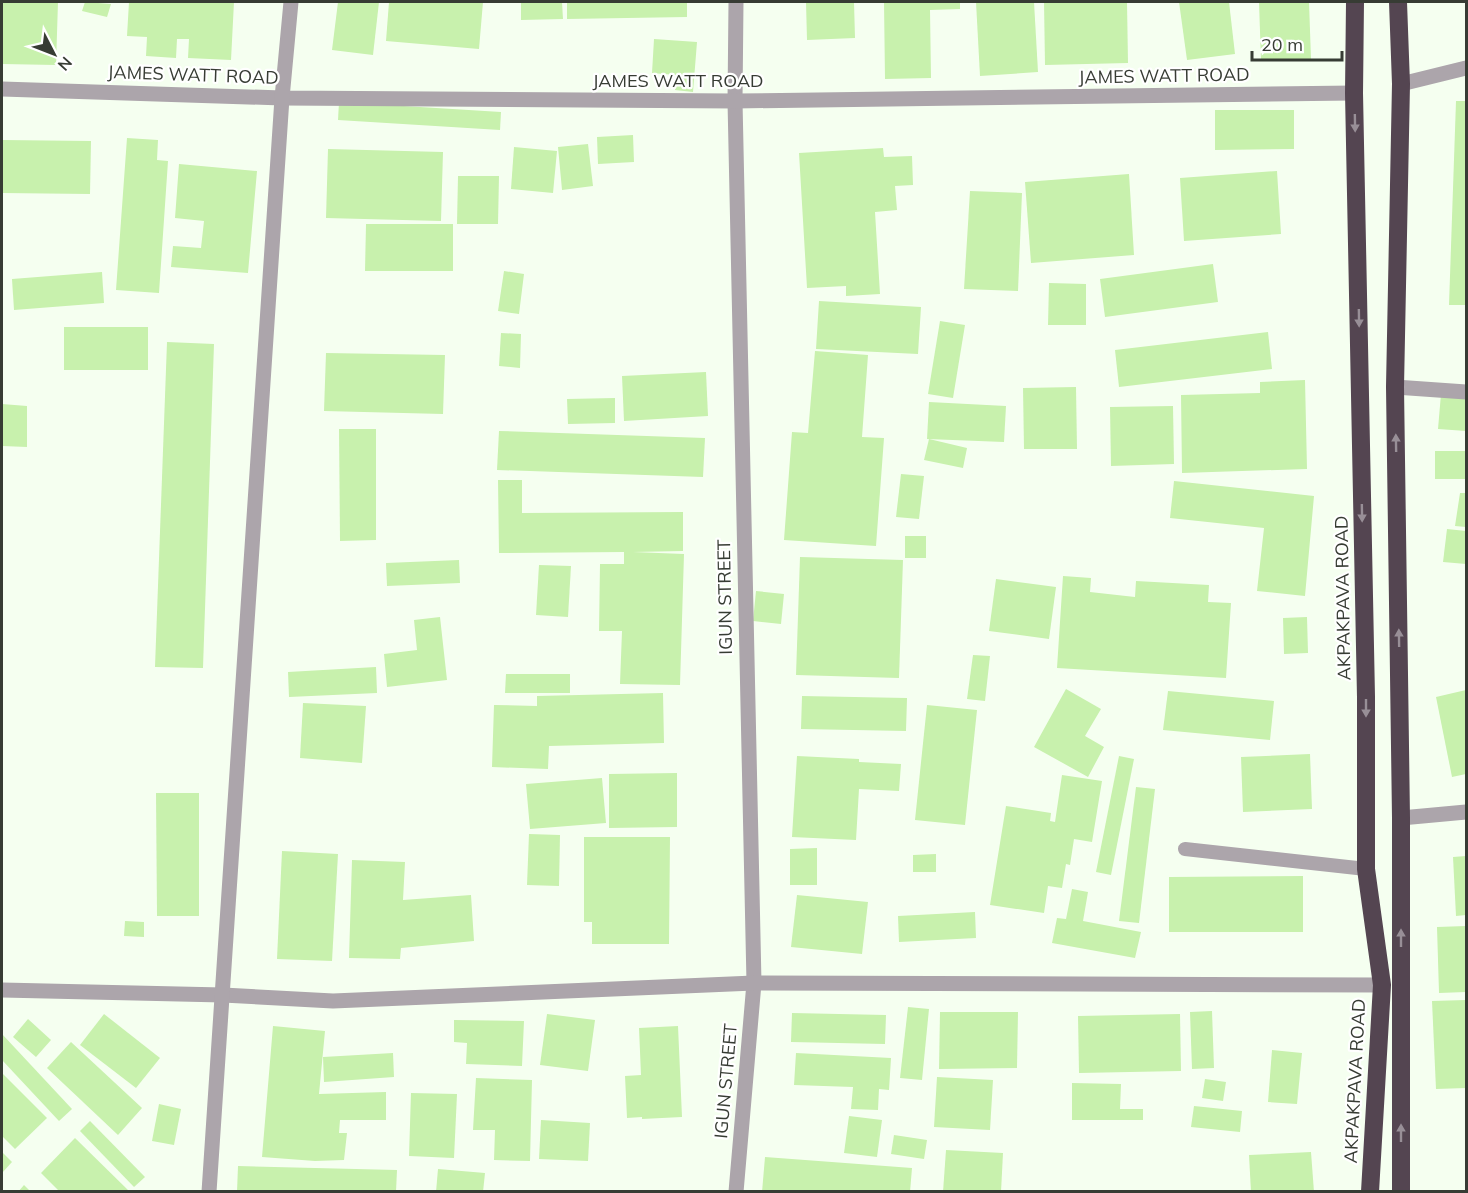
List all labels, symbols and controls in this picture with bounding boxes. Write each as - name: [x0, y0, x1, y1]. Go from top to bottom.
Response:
- north arrow: [24, 24, 84, 84]
- scale bar: [1252, 24, 1342, 62]
- text: 20 m: [1261, 33, 1303, 56]
- text: N: [54, 53, 77, 75]
- street label: JAMES WATT ROAD: [107, 60, 279, 89]
- street label: JAMES WATT ROAD: [1078, 63, 1250, 88]
- street label: JAMES WATT ROAD: [592, 69, 764, 92]
- one-way arrow: [1350, 113, 1360, 132]
- one-way arrow: [1354, 308, 1363, 327]
- one-way arrow: [1391, 434, 1401, 453]
- one-way arrow: [1358, 503, 1367, 522]
- street label: AKPAKPAVA ROAD: [1330, 516, 1355, 681]
- street label: IGUN STREET: [712, 539, 737, 655]
- one-way arrow: [1394, 629, 1404, 648]
- one-way arrow: [1361, 698, 1371, 717]
- one-way arrow: [1396, 929, 1406, 948]
- street label: AKPAKPAVA ROAD: [1339, 998, 1370, 1164]
- street label: IGUN STREET: [709, 1022, 742, 1139]
- one-way arrow: [1396, 1124, 1406, 1143]

